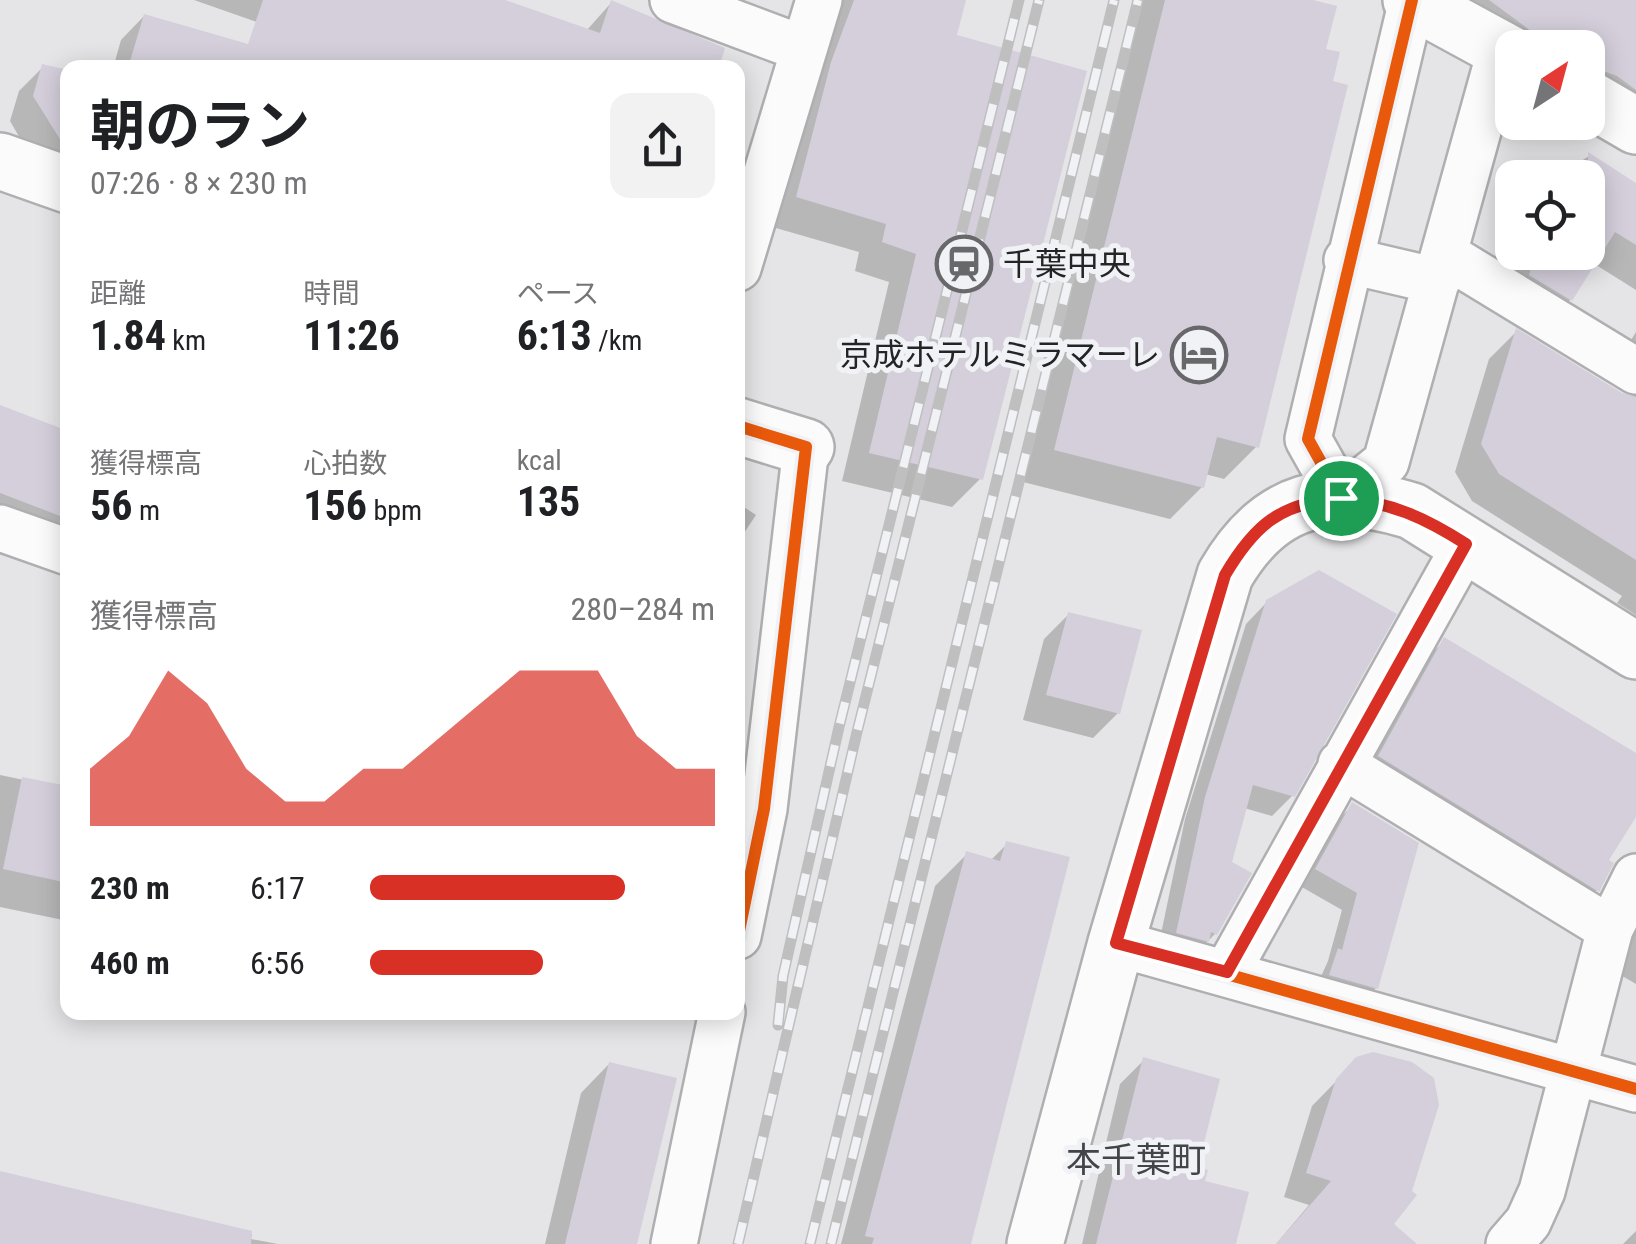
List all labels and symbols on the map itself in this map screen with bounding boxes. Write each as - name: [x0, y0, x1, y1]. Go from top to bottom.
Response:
- north arrow: [1495, 30, 1605, 140]
- station icon: 千葉中央: [934, 234, 994, 294]
- place label: 千葉中央: [1003, 245, 1131, 283]
- hotel icon: 京成ホテルミラマーレ: [1169, 325, 1229, 385]
- place label: 京成ホテルミラマーレ: [840, 336, 1160, 374]
- pin: [1299, 456, 1384, 541]
- district label: 本千葉町: [1066, 1140, 1206, 1181]

